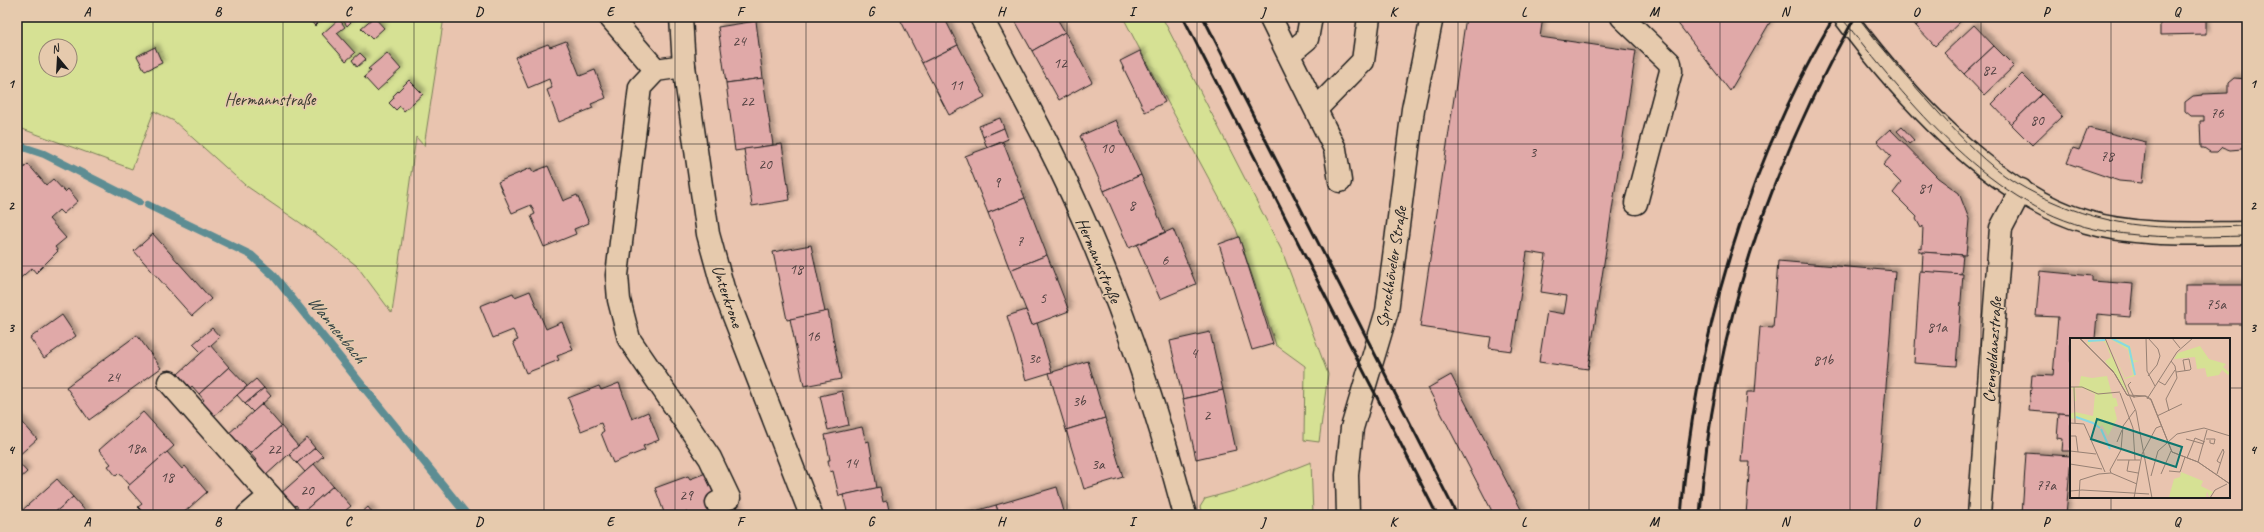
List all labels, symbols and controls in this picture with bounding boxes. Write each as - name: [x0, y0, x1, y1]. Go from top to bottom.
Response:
- text: A: [84, 4, 92, 20]
- text: B: [215, 4, 223, 20]
- text: C: [345, 4, 353, 20]
- text: D: [475, 4, 484, 20]
- text: E: [607, 4, 616, 20]
- text: F: [737, 4, 746, 20]
- text: G: [868, 4, 876, 20]
- text: H: [997, 4, 1007, 20]
- text: I: [1129, 4, 1138, 20]
- text: J: [1260, 4, 1267, 20]
- text: K: [1390, 4, 1400, 20]
- text: L: [1521, 4, 1528, 20]
- text: M: [1649, 4, 1660, 20]
- text: N: [1781, 4, 1792, 20]
- text: O: [1913, 4, 1922, 20]
- text: P: [2043, 4, 2052, 20]
- text: Q: [2174, 4, 2182, 20]
- house number: 24: [732, 32, 747, 51]
- north arrow: [38, 38, 78, 78]
- text: N: [50, 40, 62, 56]
- house number: 12: [1053, 54, 1068, 73]
- house number: 82: [1982, 61, 1997, 80]
- text: 1: [8, 76, 16, 92]
- house number: 11: [949, 76, 964, 95]
- text: 1: [2250, 76, 2258, 92]
- park label: Hermannstraße: [225, 89, 317, 110]
- house number: 22: [740, 92, 755, 111]
- house number: 76: [2210, 104, 2225, 123]
- house number: 80: [2030, 111, 2045, 130]
- house number: 10: [1100, 139, 1115, 158]
- house number: 3: [1530, 143, 1538, 162]
- house number: 78: [2100, 147, 2115, 166]
- house number: 20: [758, 155, 773, 174]
- house number: 9: [994, 173, 1002, 192]
- house number: 81: [1918, 179, 1933, 198]
- house number: 8: [1129, 196, 1137, 215]
- text: 2: [8, 198, 15, 214]
- text: 2: [2250, 198, 2257, 214]
- street label: Sprockhöveler Straße: [1372, 203, 1412, 329]
- street label: Hermannstraße: [1071, 214, 1126, 307]
- house number: 7: [1017, 232, 1025, 251]
- house number: 6: [1162, 251, 1170, 270]
- house number: 18: [789, 260, 804, 279]
- street label: Unterkrone: [707, 262, 748, 332]
- house number: 5: [1040, 289, 1048, 308]
- water label: Wannenbach: [303, 291, 372, 369]
- street label: Crengeldanzstraße: [1978, 295, 2007, 403]
- house number: 75a: [2206, 295, 2227, 314]
- house number: 81a: [1927, 318, 1948, 337]
- text: 3: [8, 320, 15, 336]
- text: 3: [2250, 320, 2257, 336]
- house number: 16: [806, 327, 821, 346]
- inset map: [2070, 338, 2230, 498]
- house number: 4: [1191, 344, 1199, 363]
- house number: 3c: [1028, 349, 1041, 368]
- house number: 81b: [1813, 351, 1834, 370]
- house number: 24: [106, 368, 121, 387]
- house number: 3b: [1072, 392, 1087, 411]
- house number: 2: [1204, 406, 1212, 425]
- house number: 18a: [126, 439, 147, 458]
- house number: 22: [267, 440, 282, 459]
- text: 4: [8, 442, 16, 458]
- text: 4: [2250, 442, 2258, 458]
- house number: 14: [844, 454, 859, 473]
- house number: 3a: [1091, 455, 1106, 474]
- house number: 18: [160, 468, 175, 487]
- house number: 77a: [2036, 476, 2057, 495]
- house number: 20: [300, 481, 315, 500]
- house number: 29: [679, 486, 694, 505]
- text: A: [84, 514, 92, 530]
- text: B: [215, 514, 223, 530]
- text: C: [345, 514, 353, 530]
- text: D: [475, 514, 484, 530]
- text: E: [607, 514, 616, 530]
- text: F: [737, 514, 746, 530]
- text: G: [868, 514, 876, 530]
- text: H: [997, 514, 1007, 530]
- text: I: [1129, 514, 1138, 530]
- text: J: [1260, 514, 1267, 530]
- text: K: [1390, 514, 1400, 530]
- text: L: [1521, 514, 1528, 530]
- text: M: [1649, 514, 1660, 530]
- text: N: [1781, 514, 1792, 530]
- text: O: [1913, 514, 1922, 530]
- text: P: [2043, 514, 2052, 530]
- text: Q: [2174, 514, 2182, 530]

